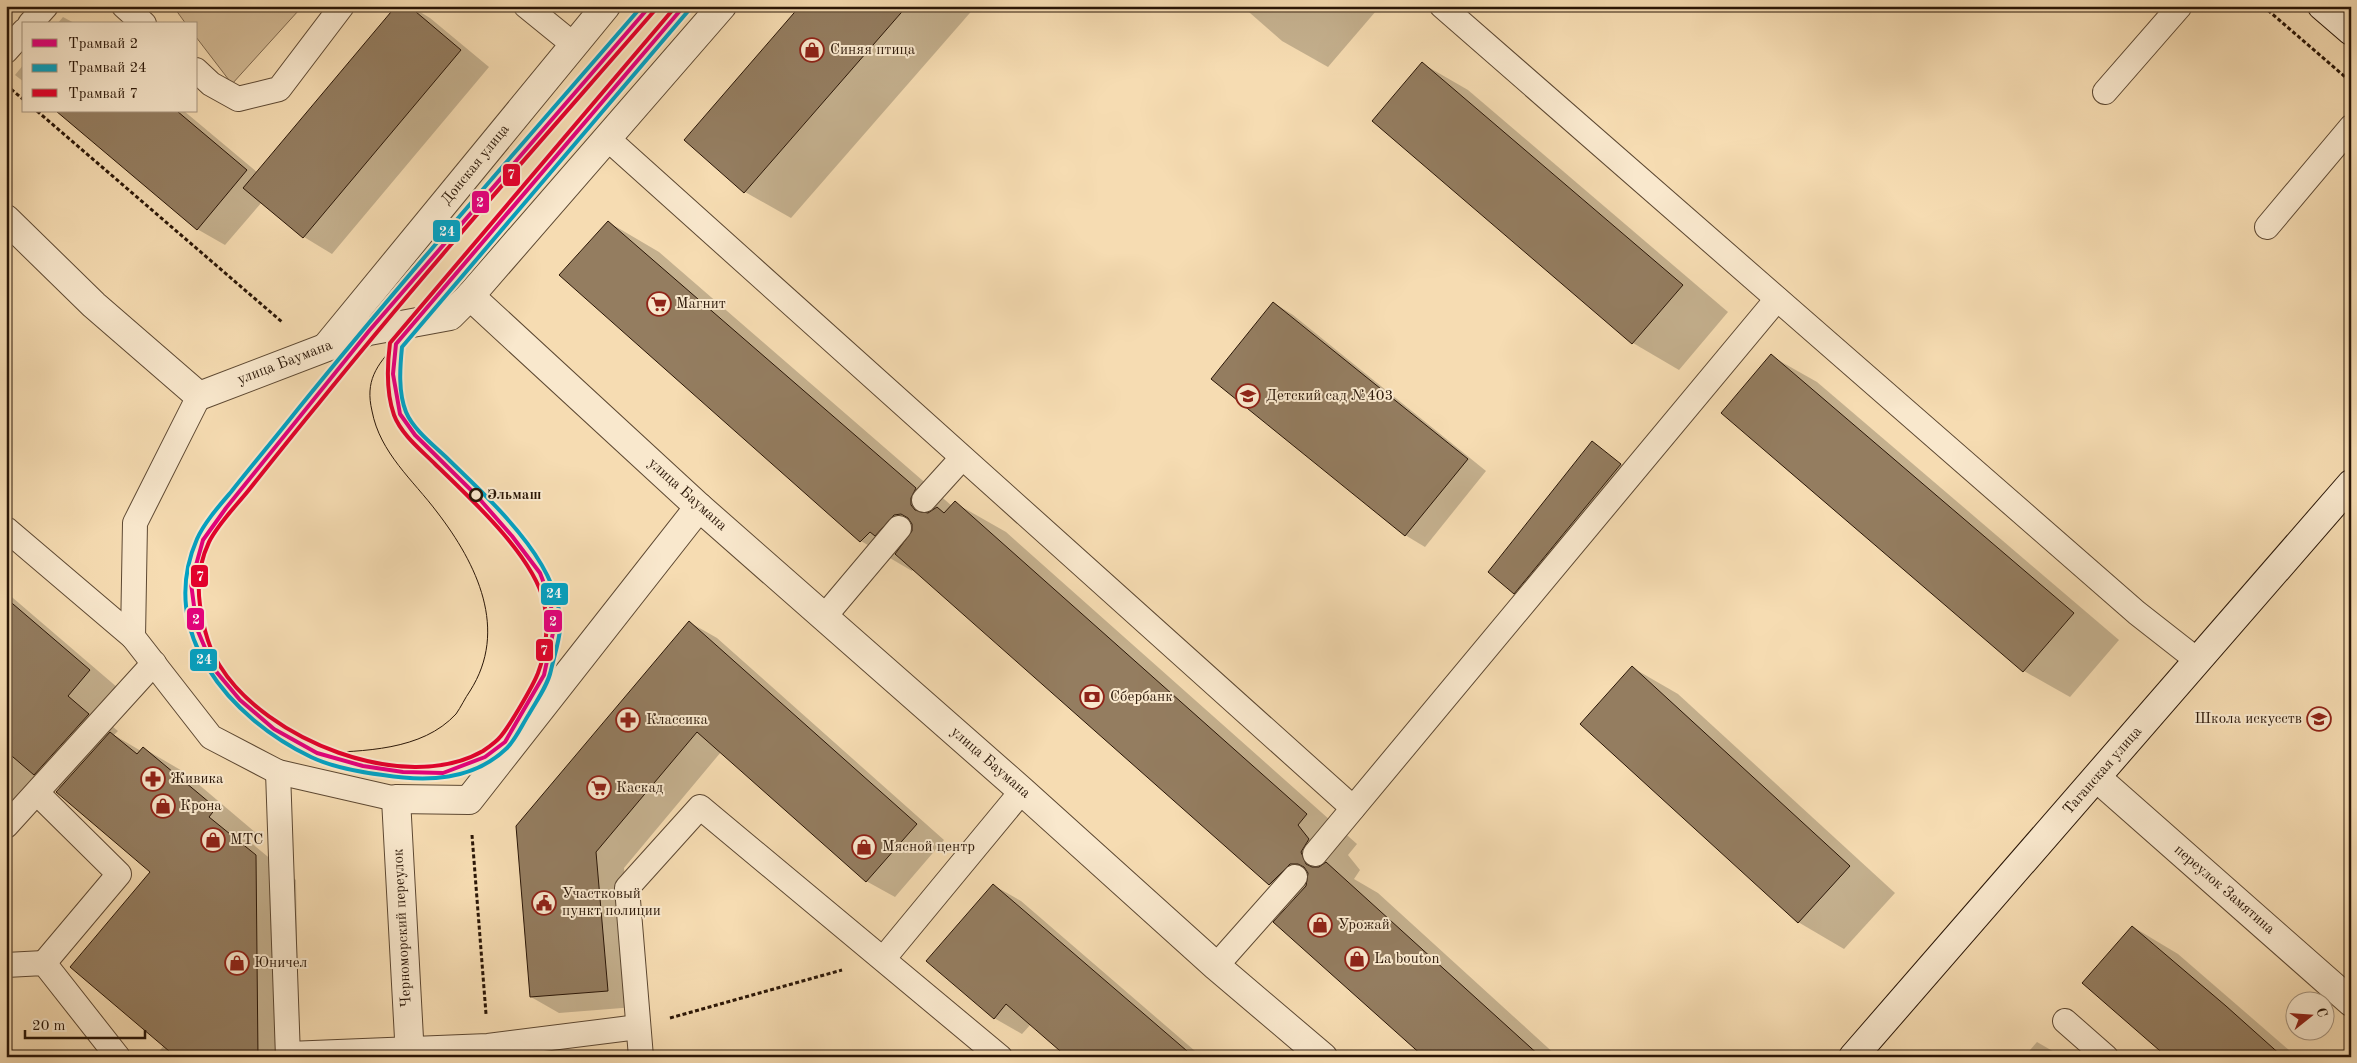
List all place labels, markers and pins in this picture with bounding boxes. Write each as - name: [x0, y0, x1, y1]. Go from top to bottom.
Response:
- shop icon: Синяя птица: [799, 37, 825, 63]
- place label: Синяя птица: [830, 43, 916, 58]
- supermarket icon: Магнит: [646, 291, 672, 317]
- place label: Магнит: [676, 297, 726, 312]
- school or university icon: Детский сад №403: [1235, 383, 1261, 409]
- place label: Детский сад №403: [1266, 389, 1393, 404]
- marker: Эльмаш: [469, 488, 483, 502]
- place label: Эльмаш: [487, 488, 541, 503]
- bank icon: Сбербанк: [1079, 684, 1105, 710]
- place label: Сбербанк: [1110, 690, 1173, 705]
- school or university icon: Школа искусств: [2306, 706, 2332, 732]
- pharmacy icon: Классика: [615, 707, 641, 733]
- place label: Школа искусств: [2195, 712, 2302, 727]
- place label: Классика: [646, 713, 709, 728]
- pharmacy icon: Живика: [140, 766, 166, 792]
- place label: Живика: [170, 772, 224, 787]
- supermarket icon: Каскад: [586, 775, 612, 801]
- place label: Каскад: [616, 781, 664, 796]
- shop icon: Крона: [150, 793, 176, 819]
- place label: Крона: [180, 799, 222, 814]
- shop icon: МТС: [200, 827, 226, 853]
- place label: МТС: [230, 833, 263, 848]
- shop icon: Мясной центр: [851, 834, 877, 860]
- place label: Мясной центр: [882, 840, 975, 855]
- place label: Участковый пункт полиции: [562, 887, 661, 919]
- public building icon: Участковый пункт полиции: [531, 890, 557, 916]
- shop icon: Урожай: [1307, 912, 1333, 938]
- place label: Урожай: [1338, 918, 1390, 933]
- shop icon: La bouton: [1344, 946, 1370, 972]
- shop icon: Юничел: [224, 950, 250, 976]
- place label: La bouton: [1374, 952, 1440, 967]
- place label: Юничел: [254, 956, 307, 971]

